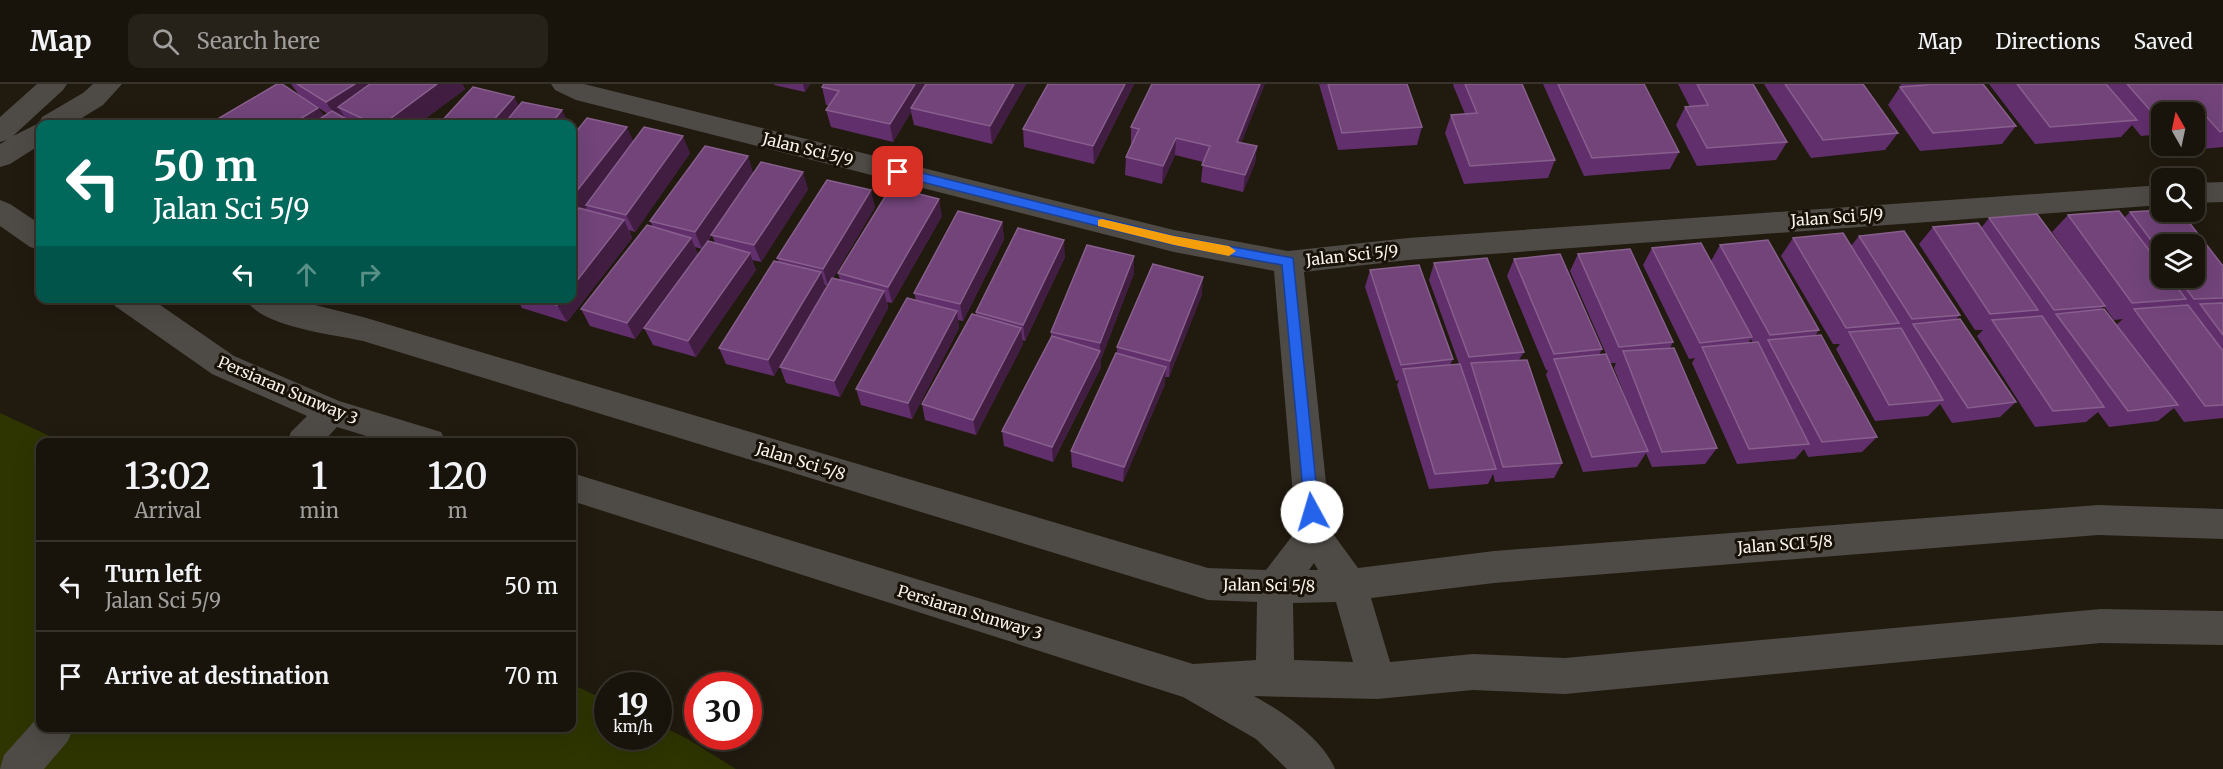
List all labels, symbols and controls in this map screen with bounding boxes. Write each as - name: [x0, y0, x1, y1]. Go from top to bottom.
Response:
- search box: [128, 14, 548, 68]
- text: Map: [30, 23, 92, 59]
- icon: search: [149, 25, 182, 58]
- text: Search here: [197, 27, 320, 55]
- text: Map: [1918, 28, 1962, 55]
- text: Directions: [1995, 28, 2100, 55]
- text: Saved: [2133, 28, 2193, 55]
- north arrow: [2151, 102, 2205, 156]
- map controls: [2151, 102, 2205, 288]
- street label: Jalan Sci 5/9: [760, 128, 855, 170]
- text: 50 m: [153, 140, 257, 192]
- icon: left: [54, 144, 132, 222]
- pin: [872, 146, 923, 197]
- icon: arrive: [881, 155, 914, 188]
- button: search: [2151, 168, 2205, 222]
- text: Jalan Sci 5/9: [153, 192, 310, 226]
- street label: Jalan Sci 5/9: [1789, 204, 1884, 230]
- button: layers: [2151, 234, 2205, 288]
- street label: Jalan Sci 5/9: [1304, 240, 1399, 270]
- icon: left: [227, 258, 260, 291]
- icon: ahead: [290, 258, 323, 291]
- icon: right: [353, 258, 386, 291]
- street label: Persiaran Sunway 3: [215, 351, 361, 429]
- street label: Jalan Sci 5/8: [753, 438, 848, 484]
- text: 13:02: [124, 454, 211, 499]
- text: 1: [311, 454, 328, 499]
- text: 120: [427, 454, 488, 499]
- position arrow: [1280, 480, 1344, 544]
- text: Arrival: [134, 498, 201, 523]
- text: min: [300, 498, 339, 523]
- text: m: [448, 498, 468, 523]
- street label: Jalan SCI 5/8: [1736, 531, 1833, 557]
- text: Turn left: [105, 560, 202, 588]
- icon: left: [54, 570, 87, 603]
- text: 50 m: [504, 572, 558, 600]
- street label: Jalan Sci 5/8: [1222, 574, 1315, 596]
- street label: Persiaran Sunway 3: [895, 580, 1045, 644]
- text: Jalan Sci 5/9: [105, 588, 221, 613]
- icon: arrive: [54, 660, 87, 693]
- text: Arrive at destination: [105, 662, 329, 690]
- text: 70 m: [505, 662, 558, 690]
- speed limit sign: 30: [684, 672, 762, 750]
- text: 19: [617, 685, 649, 723]
- text: km/h: [613, 717, 653, 736]

